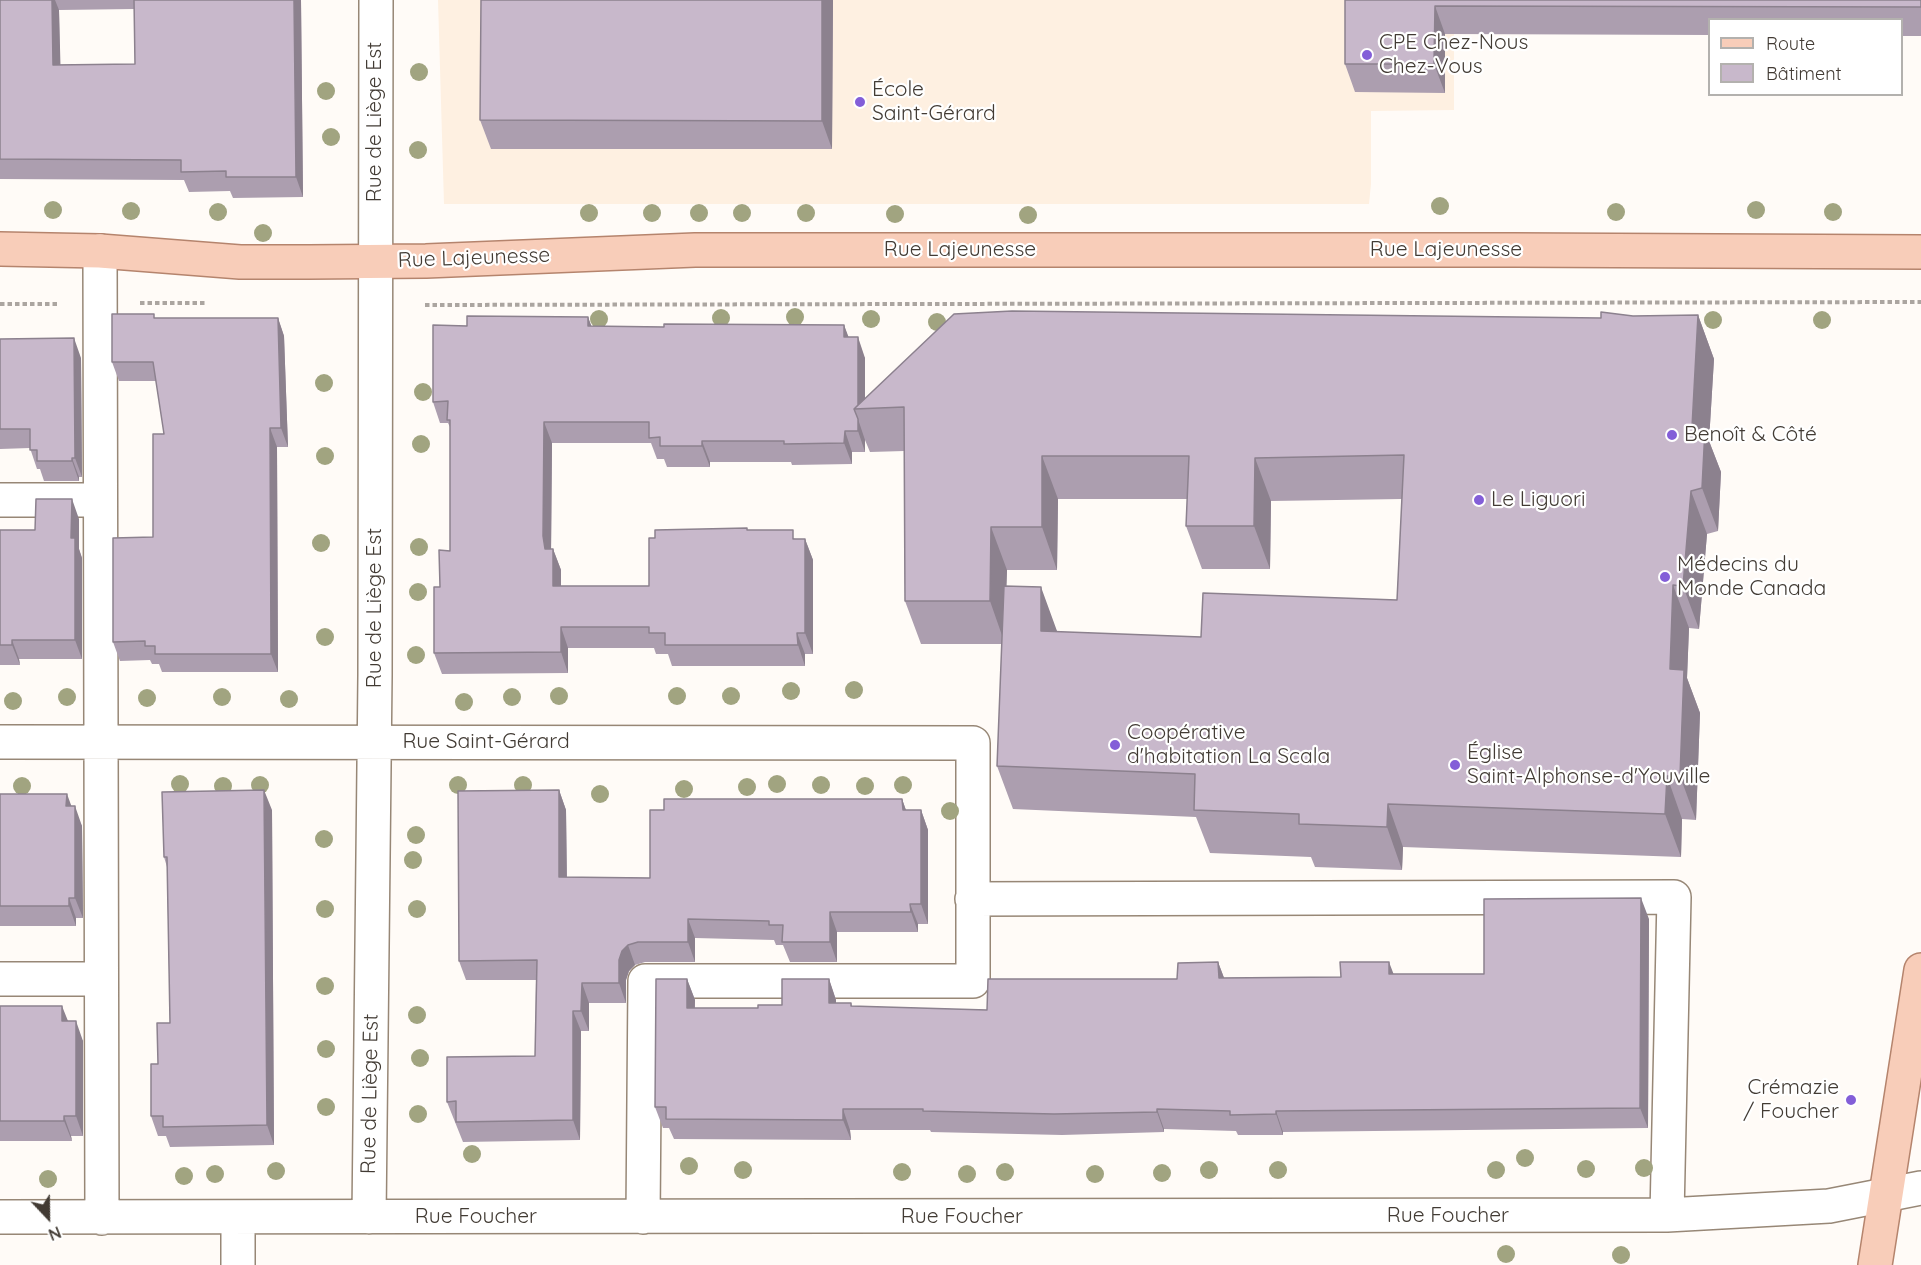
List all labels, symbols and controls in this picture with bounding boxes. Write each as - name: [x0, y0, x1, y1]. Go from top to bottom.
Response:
- legend: [1708, 18, 1903, 96]
- place label: CPE Chez-Nous Chez-Vous: [1379, 30, 1528, 80]
- text: Route: [1766, 32, 1815, 55]
- street label: Rue de Liège Est: [362, 42, 388, 202]
- marker: CPE Chez-Nous Chez-Vous: [1360, 48, 1374, 62]
- text: Bâtiment: [1766, 62, 1842, 85]
- place label: École Saint-Gérard: [872, 77, 996, 127]
- marker: École Saint-Gérard: [853, 95, 867, 109]
- street label: Rue Lajeunesse: [884, 237, 1036, 263]
- street label: Rue Lajeunesse: [1370, 237, 1522, 263]
- street label: Rue Lajeunesse: [397, 243, 551, 273]
- place label: Benoît & Côté: [1684, 422, 1817, 448]
- marker: Benoît & Côté: [1665, 428, 1679, 442]
- place label: Le Liguori: [1491, 487, 1586, 513]
- marker: Le Liguori: [1472, 493, 1486, 507]
- street label: Rue de Liège Est: [362, 528, 388, 688]
- place label: Médecins du Monde Canada: [1677, 552, 1826, 602]
- marker: Médecins du Monde Canada: [1658, 570, 1672, 584]
- place label: Coopérative d'habitation La Scala: [1127, 720, 1330, 770]
- street label: Rue Saint-Gérard: [402, 729, 570, 755]
- marker: Coopérative d'habitation La Scala: [1108, 738, 1122, 752]
- place label: Église Saint-Alphonse-d'Youville: [1467, 740, 1710, 790]
- marker: Église Saint-Alphonse-d'Youville: [1448, 758, 1462, 772]
- street label: Rue de Liège Est: [356, 1014, 384, 1174]
- place label: Crémazie / Foucher: [1743, 1075, 1839, 1125]
- marker: Crémazie / Foucher: [1844, 1093, 1858, 1107]
- north arrow: [18, 1187, 78, 1247]
- street label: Rue Foucher: [1387, 1203, 1509, 1229]
- street label: Rue Foucher: [415, 1204, 537, 1230]
- street label: Rue Foucher: [901, 1204, 1023, 1230]
- text: N: [46, 1222, 64, 1245]

